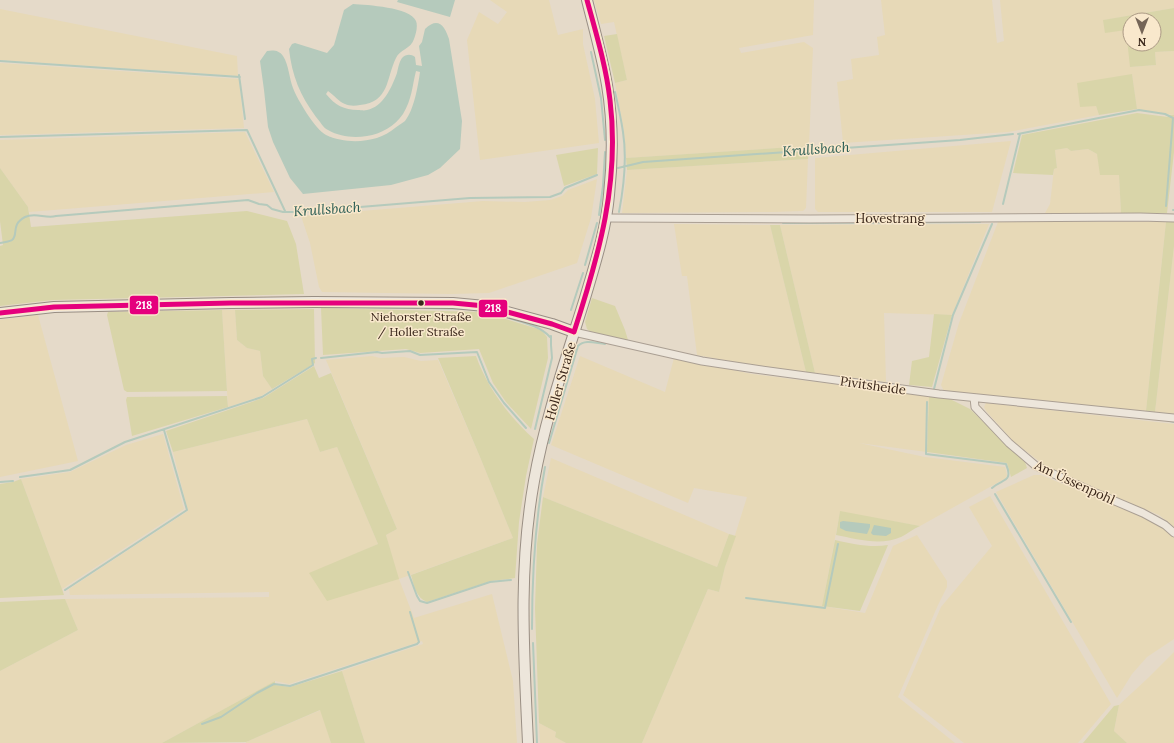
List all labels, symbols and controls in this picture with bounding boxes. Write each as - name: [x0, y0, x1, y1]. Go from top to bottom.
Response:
- north arrow: [1122, 12, 1162, 52]
- text: N: [1137, 35, 1146, 49]
- water label: Krullsbach: [782, 138, 850, 160]
- water label: Krullsbach: [293, 198, 361, 220]
- street label: Hovestrang: [855, 210, 925, 227]
- line badge: 218: [129, 295, 159, 315]
- text: 218: [136, 298, 152, 312]
- marker: Niehorster Straße / Holler Straße: [416, 298, 426, 308]
- line badge: 218: [478, 299, 508, 318]
- text: 218: [485, 301, 501, 315]
- place label: Niehorster Straße / Holler Straße: [371, 309, 472, 340]
- street label: Holler Straße: [541, 340, 580, 422]
- street label: Pivitsheide: [839, 372, 907, 399]
- street label: Am Üssenpohl: [1031, 456, 1118, 509]

